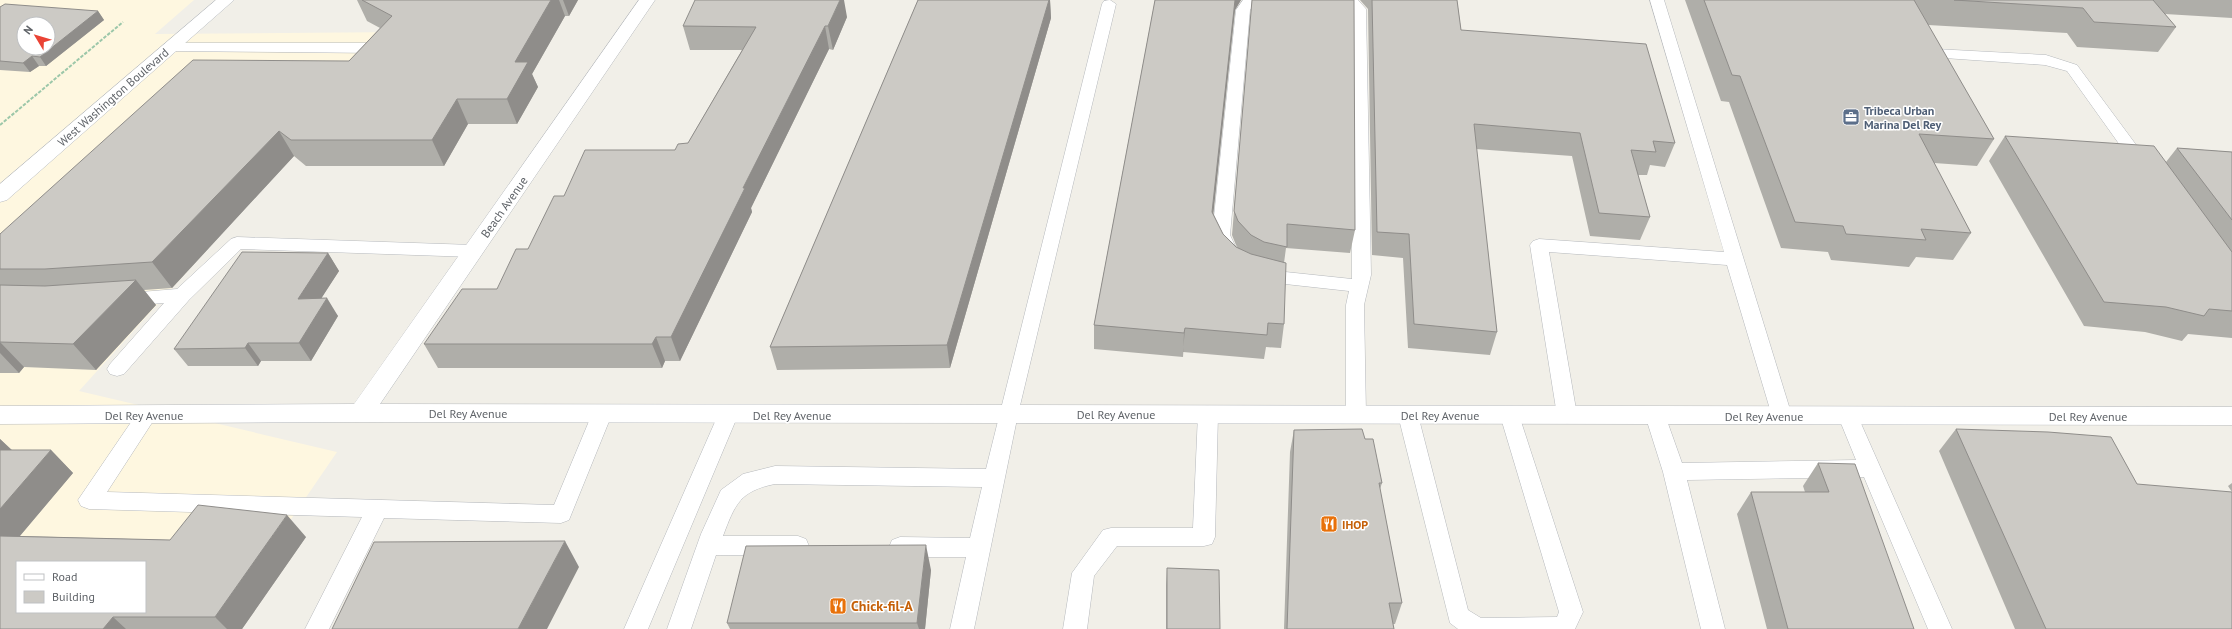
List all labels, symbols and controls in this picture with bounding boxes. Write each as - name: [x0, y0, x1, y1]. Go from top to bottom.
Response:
- north arrow: [16, 16, 56, 56]
- text: N: [20, 23, 36, 37]
- street label: West Washington Boulevard: [54, 45, 172, 149]
- place label: Tribeca Urban Marina Del Rey: [1864, 103, 1942, 132]
- office icon: Tribeca Urban Marina Del Rey: [1841, 107, 1861, 127]
- street label: Beach Avenue: [477, 173, 531, 241]
- street label: Del Rey Avenue: [429, 406, 507, 421]
- street label: Del Rey Avenue: [1077, 407, 1155, 422]
- street label: Del Rey Avenue: [105, 408, 183, 423]
- street label: Del Rey Avenue: [753, 408, 831, 423]
- street label: Del Rey Avenue: [1401, 408, 1479, 423]
- street label: Del Rey Avenue: [1725, 409, 1803, 424]
- street label: Del Rey Avenue: [2049, 409, 2127, 424]
- restaurant icon: IHOP: [1319, 514, 1339, 534]
- place label: IHOP: [1342, 517, 1368, 532]
- legend: [16, 561, 146, 613]
- text: Road: [52, 569, 77, 584]
- text: Building: [52, 589, 95, 604]
- restaurant icon: Chick-fil-A: [828, 596, 848, 616]
- place label: Chick-fil-A: [851, 597, 913, 615]

